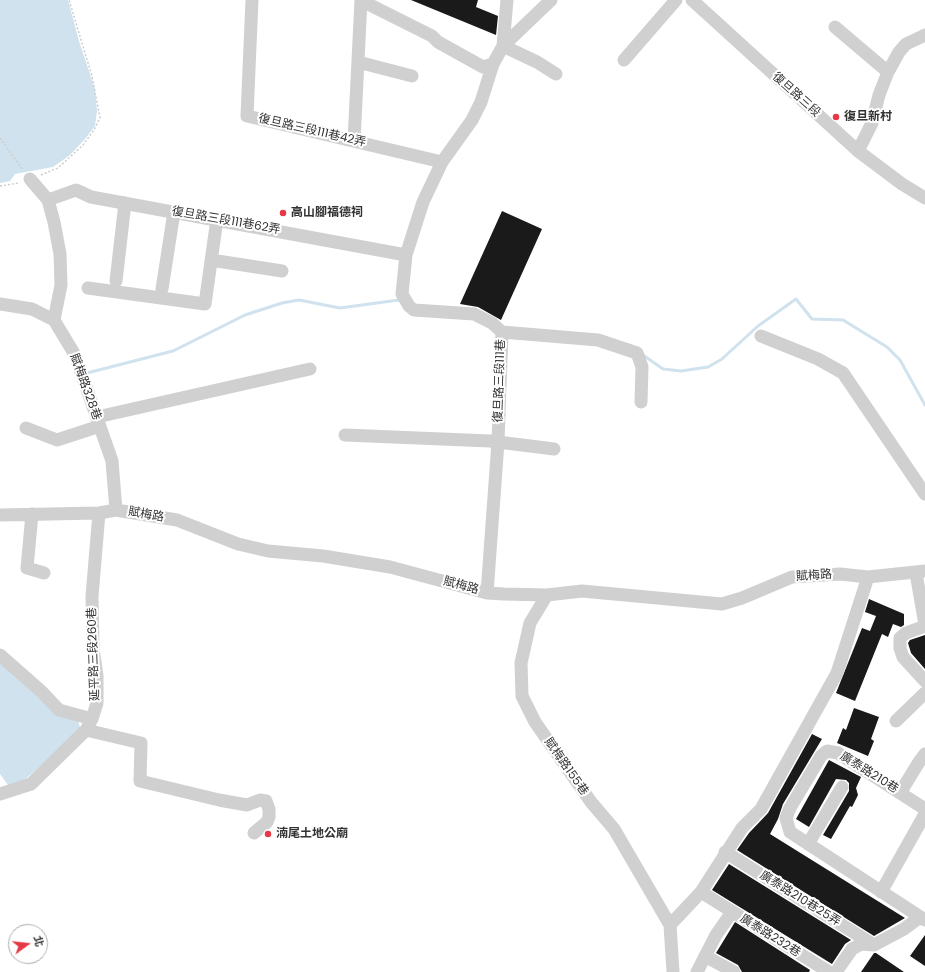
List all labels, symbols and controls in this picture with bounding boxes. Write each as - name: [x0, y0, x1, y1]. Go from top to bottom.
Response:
- street label: 復旦路三段: [769, 70, 823, 120]
- place label: 復旦新村: [844, 110, 892, 124]
- street label: 復旦路三段111巷42弄: [257, 112, 367, 150]
- marker: 復旦新村: [831, 112, 841, 122]
- street label: 復旦路三段111巷62弄: [171, 204, 281, 238]
- place label: 高山腳福德祠: [291, 206, 363, 220]
- marker: 高山腳福德祠: [278, 208, 288, 218]
- street label: 復旦路三段111巷: [491, 339, 509, 423]
- street label: 賦梅路328巷: [66, 352, 104, 422]
- street label: 賦梅路: [127, 505, 165, 525]
- street label: 賦梅路: [796, 568, 832, 584]
- street label: 賦梅路: [442, 574, 480, 598]
- street label: 延平路三段260巷: [85, 607, 103, 701]
- street label: 賦梅路155巷: [541, 735, 591, 799]
- street label: 廣泰路210巷: [837, 749, 901, 797]
- place label: 湳尾土地公廟: [276, 827, 348, 841]
- marker: 湳尾土地公廟: [263, 829, 273, 839]
- street label: 廣泰路210巷25弄: [757, 868, 843, 930]
- street label: 廣泰路232巷: [737, 912, 803, 960]
- north arrow: [8, 924, 48, 964]
- text: 北: [29, 934, 48, 949]

